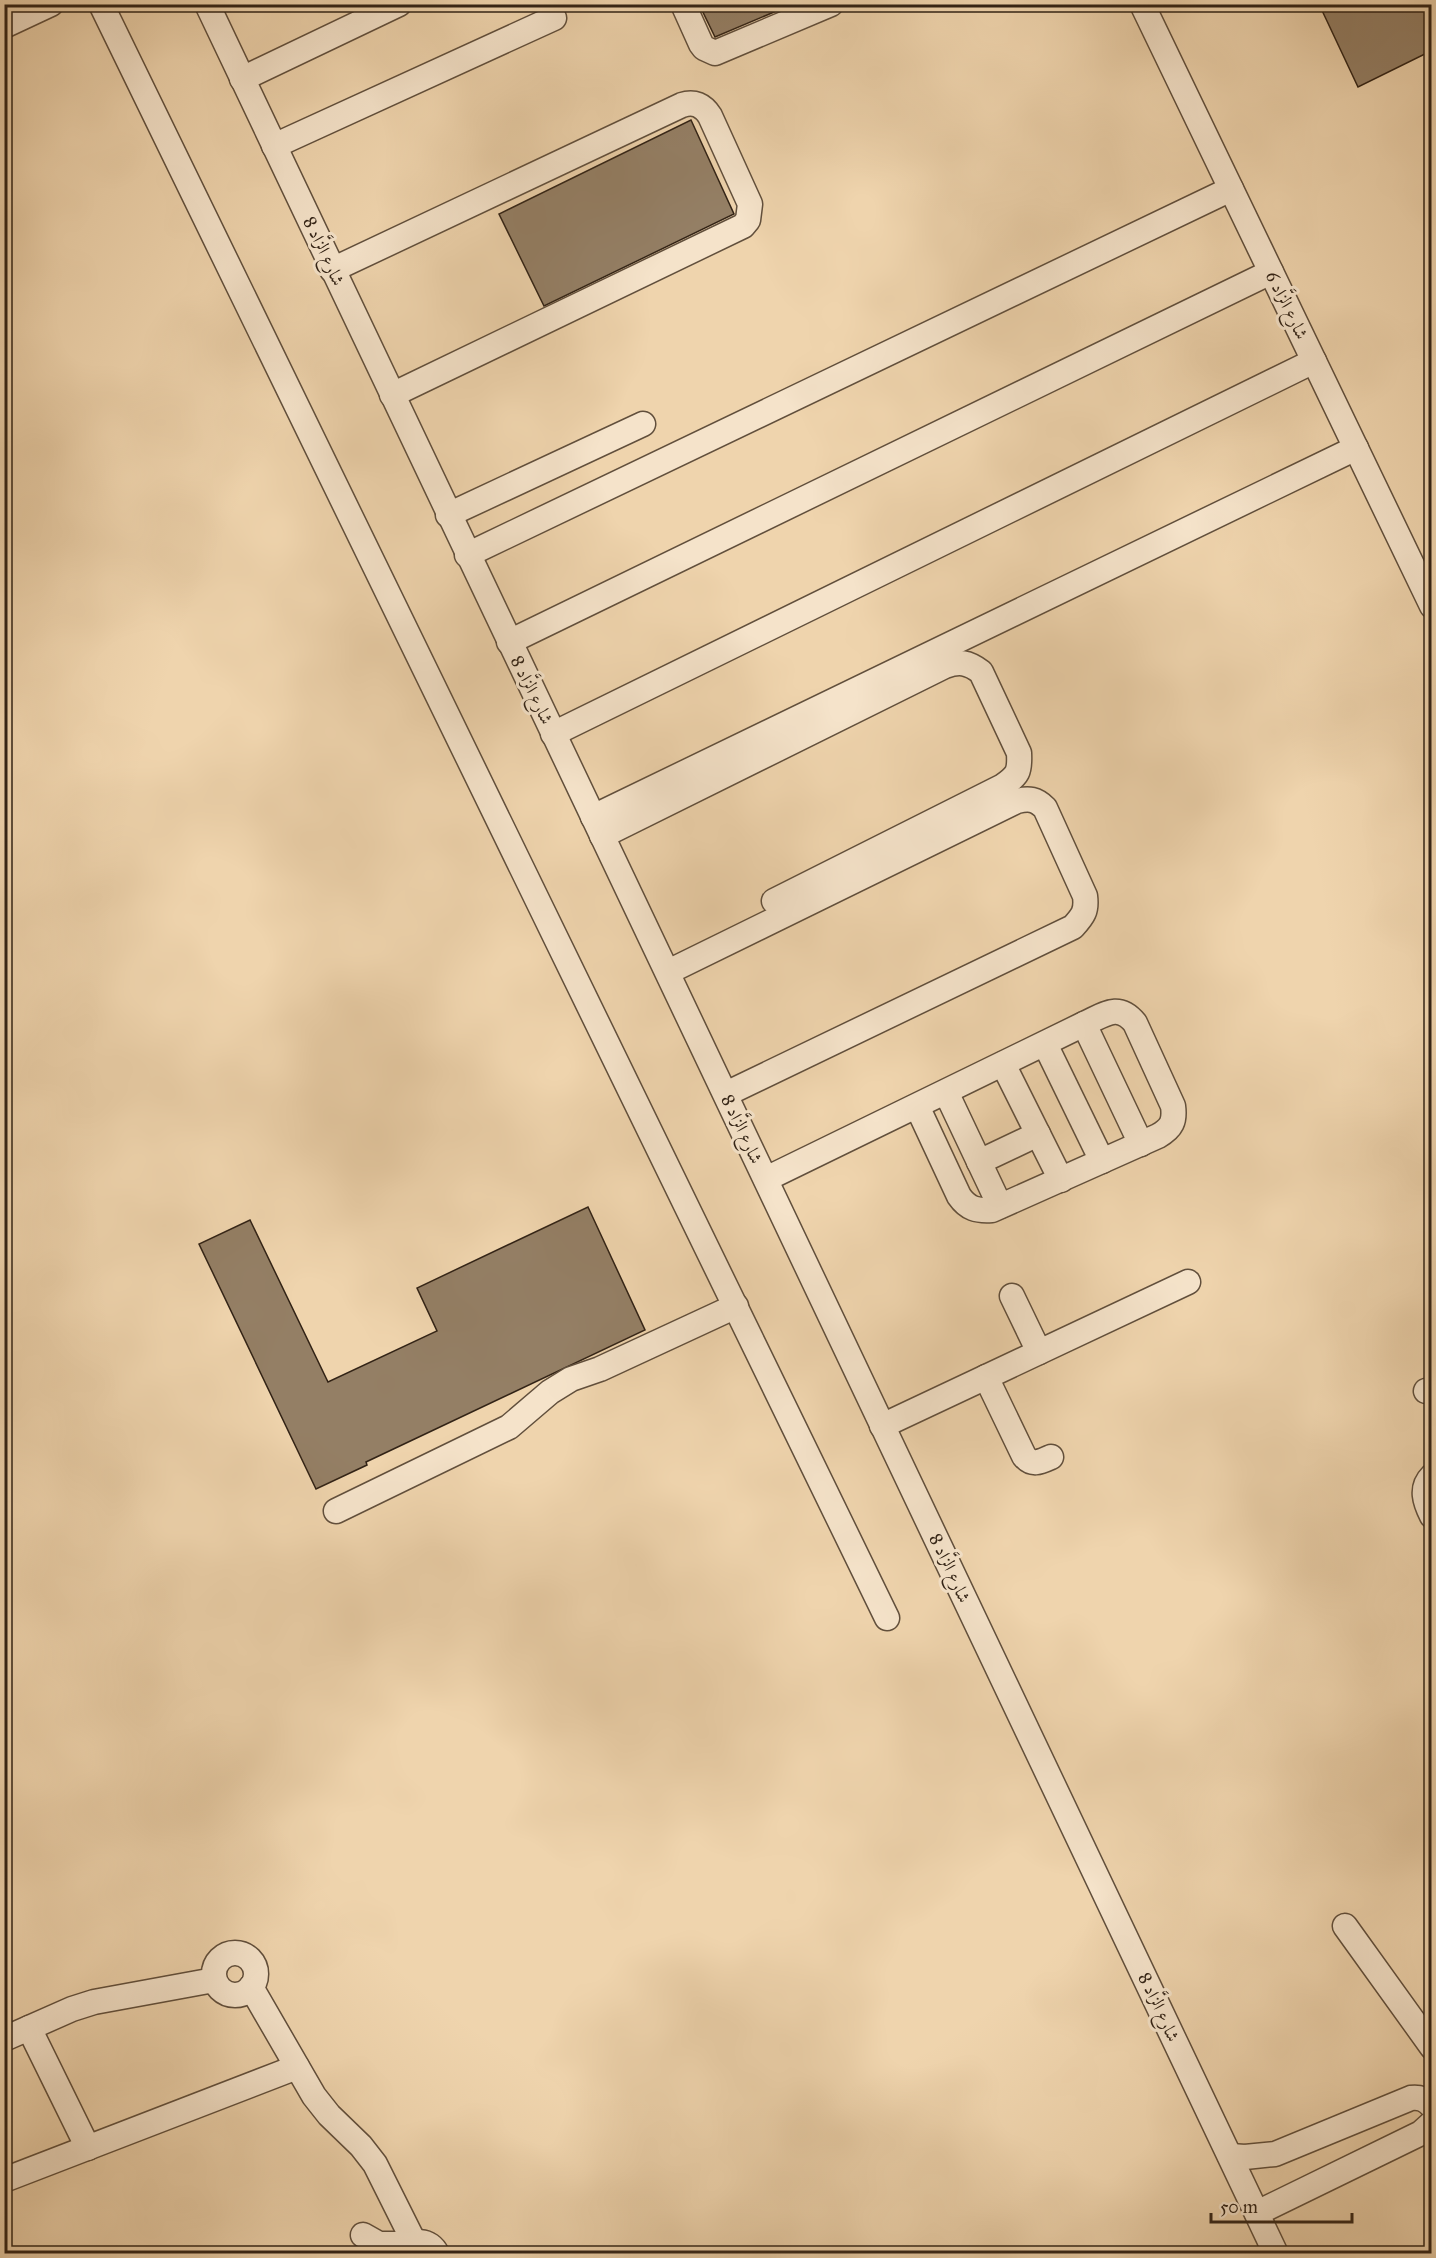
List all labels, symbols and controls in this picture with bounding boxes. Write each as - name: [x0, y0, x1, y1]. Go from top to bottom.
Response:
- street label: شارع الزَّاد 8: [295, 211, 353, 291]
- street label: شارع الزَّاد 6: [1257, 266, 1316, 345]
- street label: شارع الزَّاد 8: [502, 650, 562, 730]
- street label: شارع الزَّاد 8: [713, 1089, 771, 1169]
- street label: شارع الزَّاد 8: [921, 1528, 979, 1608]
- street label: شارع الزَّاد 8: [1130, 1967, 1188, 2047]
- scale bar: [1211, 2186, 1352, 2224]
- text: 50 m: [1220, 2196, 1258, 2218]

